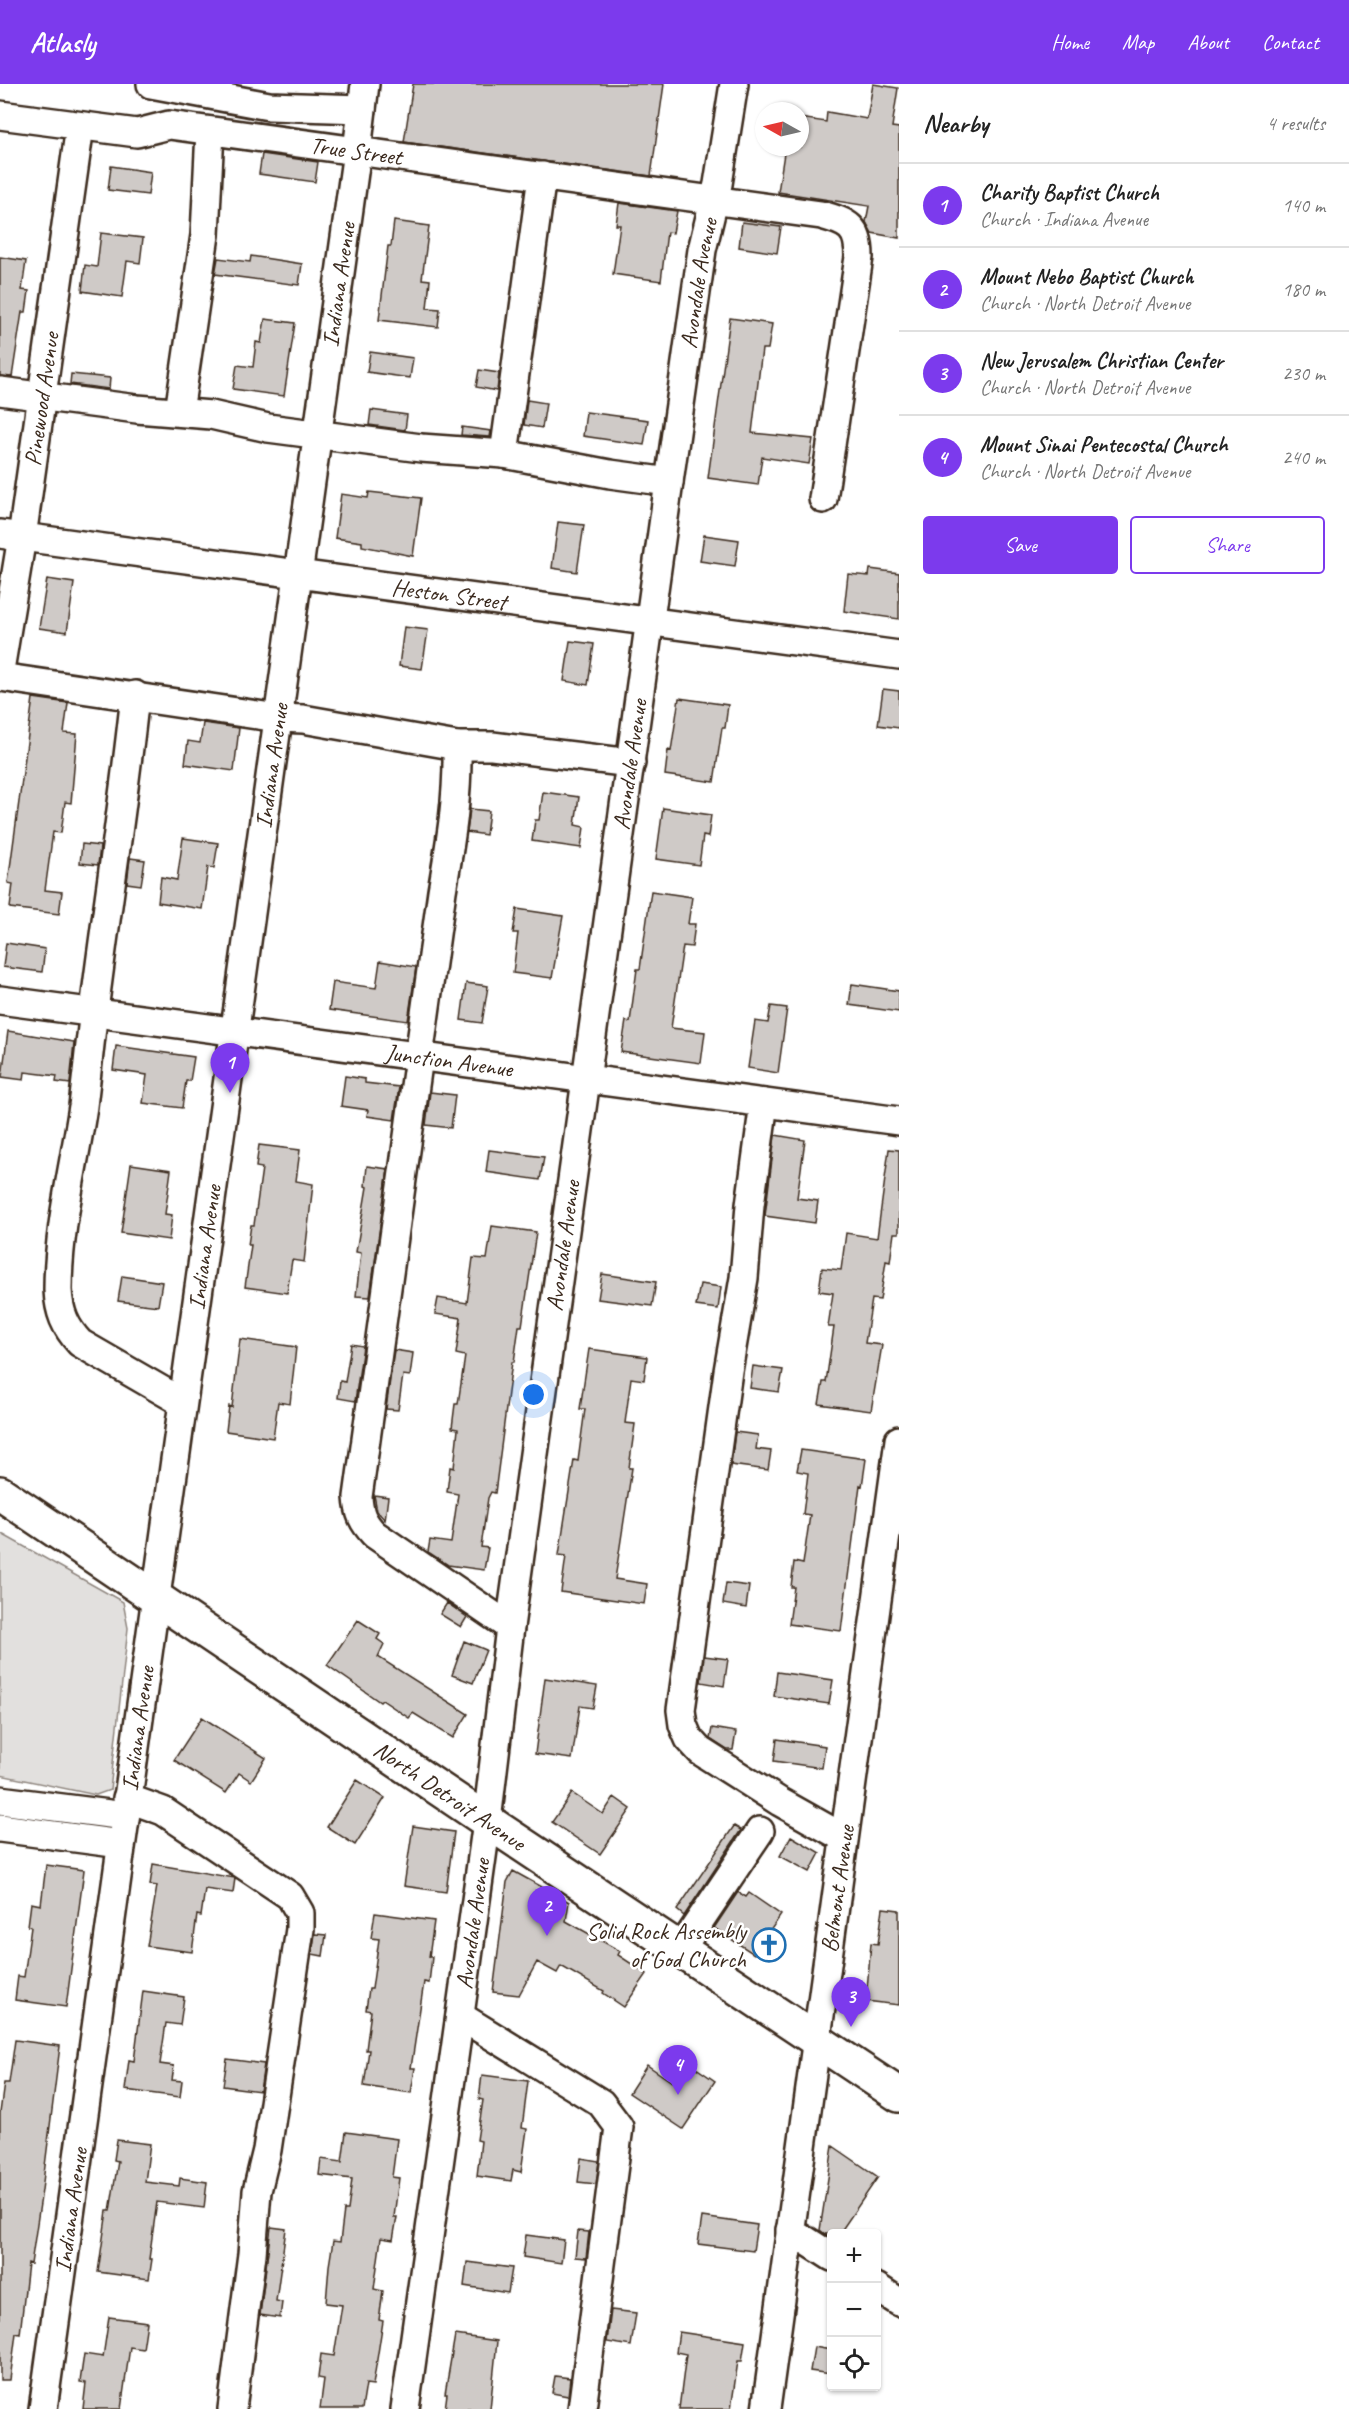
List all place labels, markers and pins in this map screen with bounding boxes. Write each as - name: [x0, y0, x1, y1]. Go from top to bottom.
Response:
- pin: 1: [210, 1044, 250, 1093]
- pin: 2: [528, 1886, 566, 1936]
- place label: Solid Rock Assembly of God Church: [586, 1916, 748, 1974]
- church icon: Solid Rock Assembly of God Church: [751, 1927, 787, 1963]
- pin: 3: [832, 1978, 870, 2027]
- pin: 4: [658, 2046, 698, 2095]

